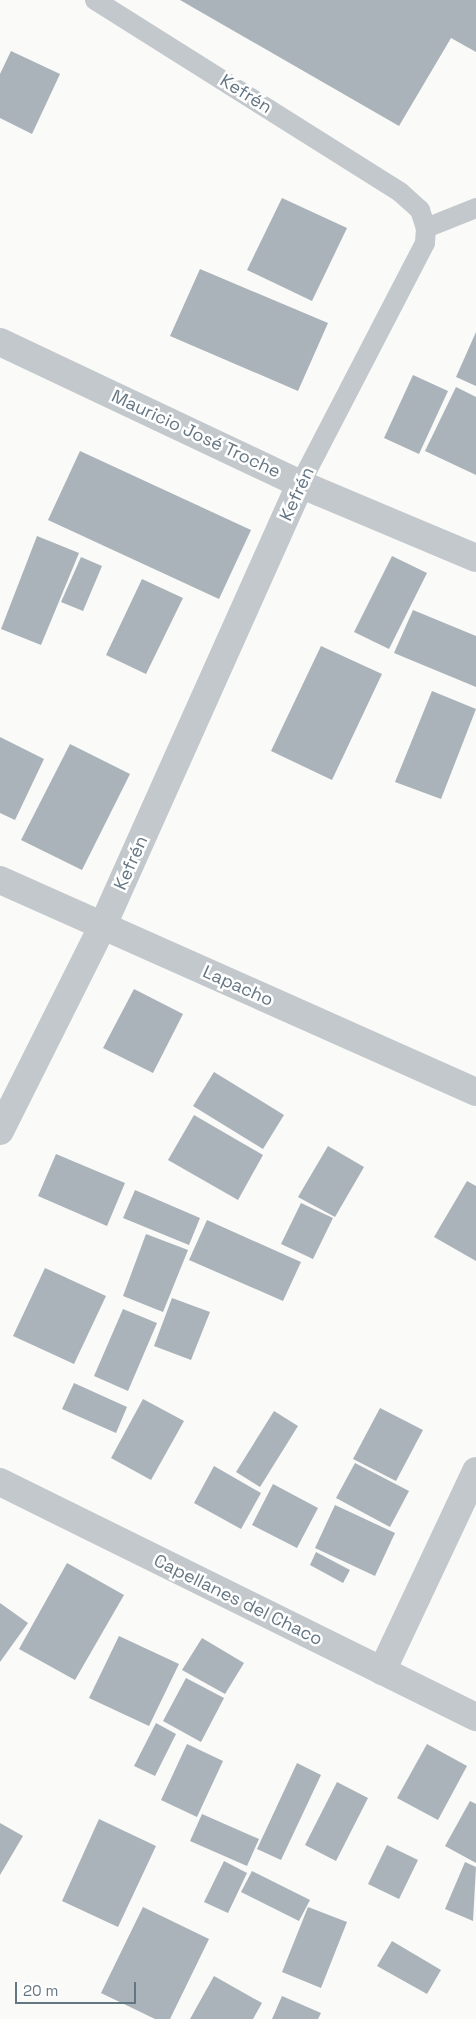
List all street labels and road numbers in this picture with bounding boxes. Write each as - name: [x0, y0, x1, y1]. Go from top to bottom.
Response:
- street label: Kefrén: [216, 70, 276, 118]
- street label: Mauricio José Troche: [108, 385, 284, 483]
- street label: Kefrén: [275, 464, 319, 524]
- street label: Kefrén: [110, 833, 152, 893]
- street label: Lapacho: [199, 961, 277, 1011]
- street label: Capellanes del Chaco: [150, 1550, 326, 1650]

